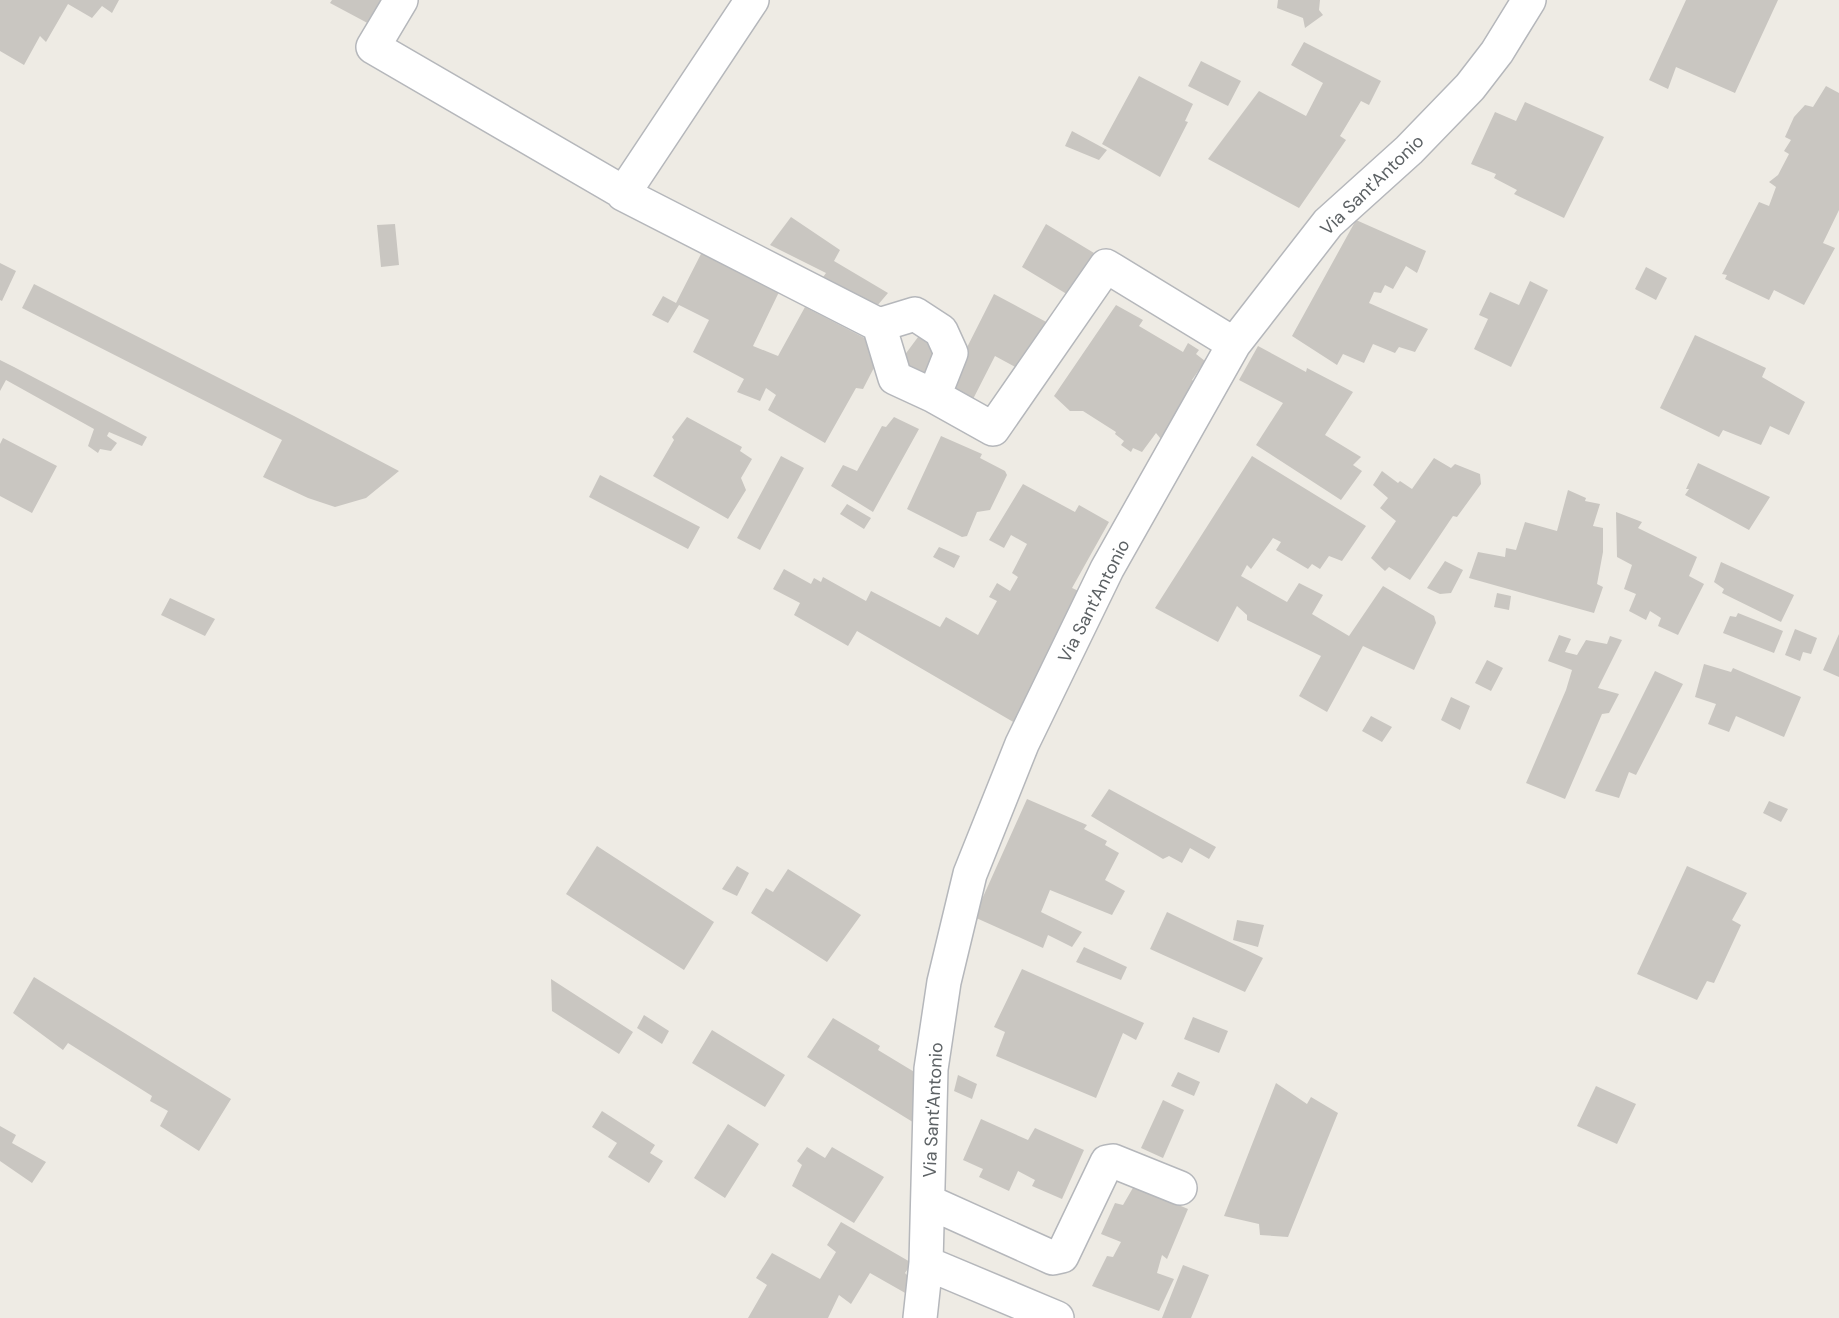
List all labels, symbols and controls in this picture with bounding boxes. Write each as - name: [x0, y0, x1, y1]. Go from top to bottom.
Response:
- street label: Via Sant'Antonio: [1315, 129, 1429, 241]
- street label: Via Sant'Antonio: [1053, 535, 1135, 667]
- street label: Via Sant'Antonio: [917, 1042, 949, 1178]

